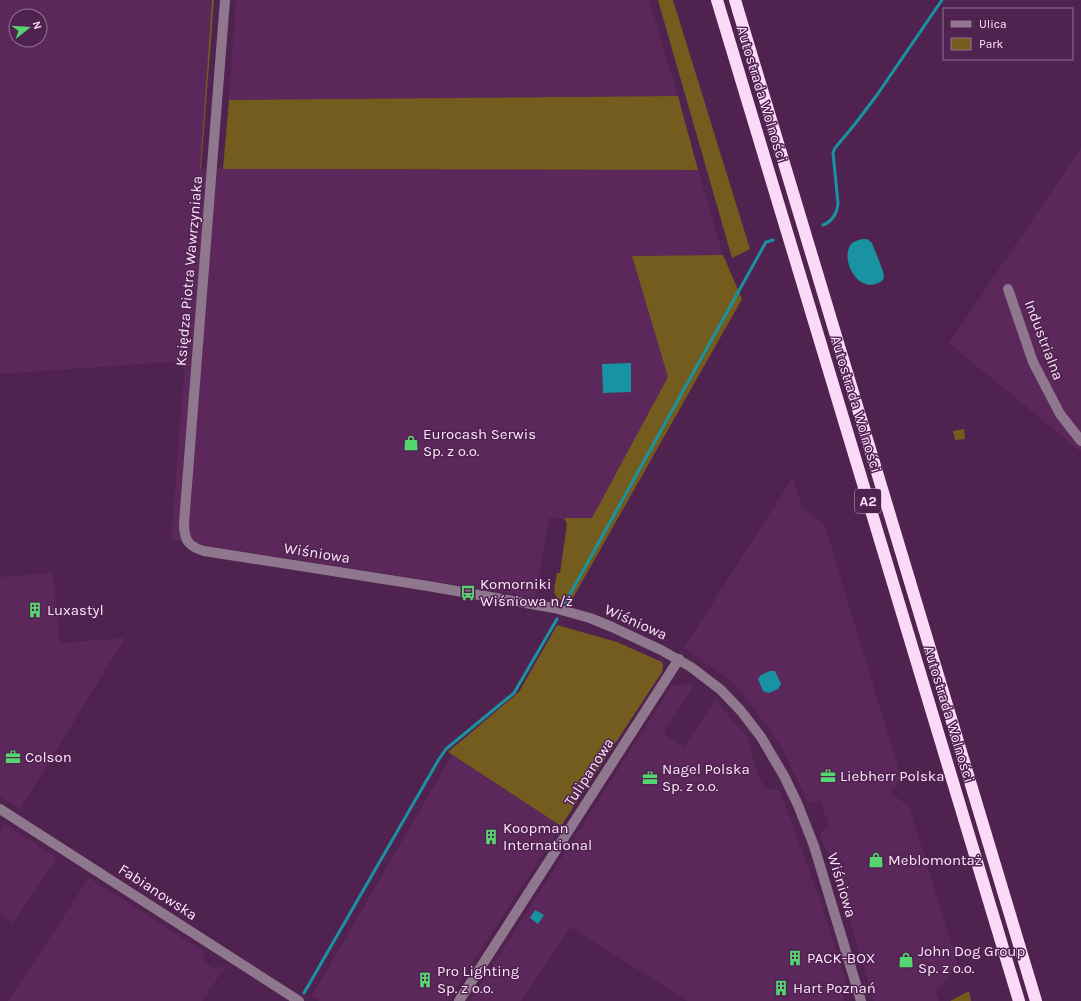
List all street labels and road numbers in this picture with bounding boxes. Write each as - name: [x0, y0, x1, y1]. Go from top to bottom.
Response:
- street label: Autostrada Wolności: [733, 23, 791, 165]
- street label: Księdza Piotra Wawrzyniaka: [172, 175, 206, 367]
- street label: Industrialna: [1020, 297, 1068, 383]
- street label: Autostrada Wolności: [827, 333, 885, 475]
- road number: A2: [855, 489, 881, 513]
- street label: Wiśniowa: [283, 539, 351, 567]
- street label: Wiśniowa: [602, 600, 670, 644]
- street label: Autostrada Wolności: [920, 643, 978, 785]
- street label: Tulipanowa: [560, 735, 618, 809]
- street label: Wiśniowa: [824, 851, 860, 919]
- street label: Fabianowska: [115, 860, 201, 924]

